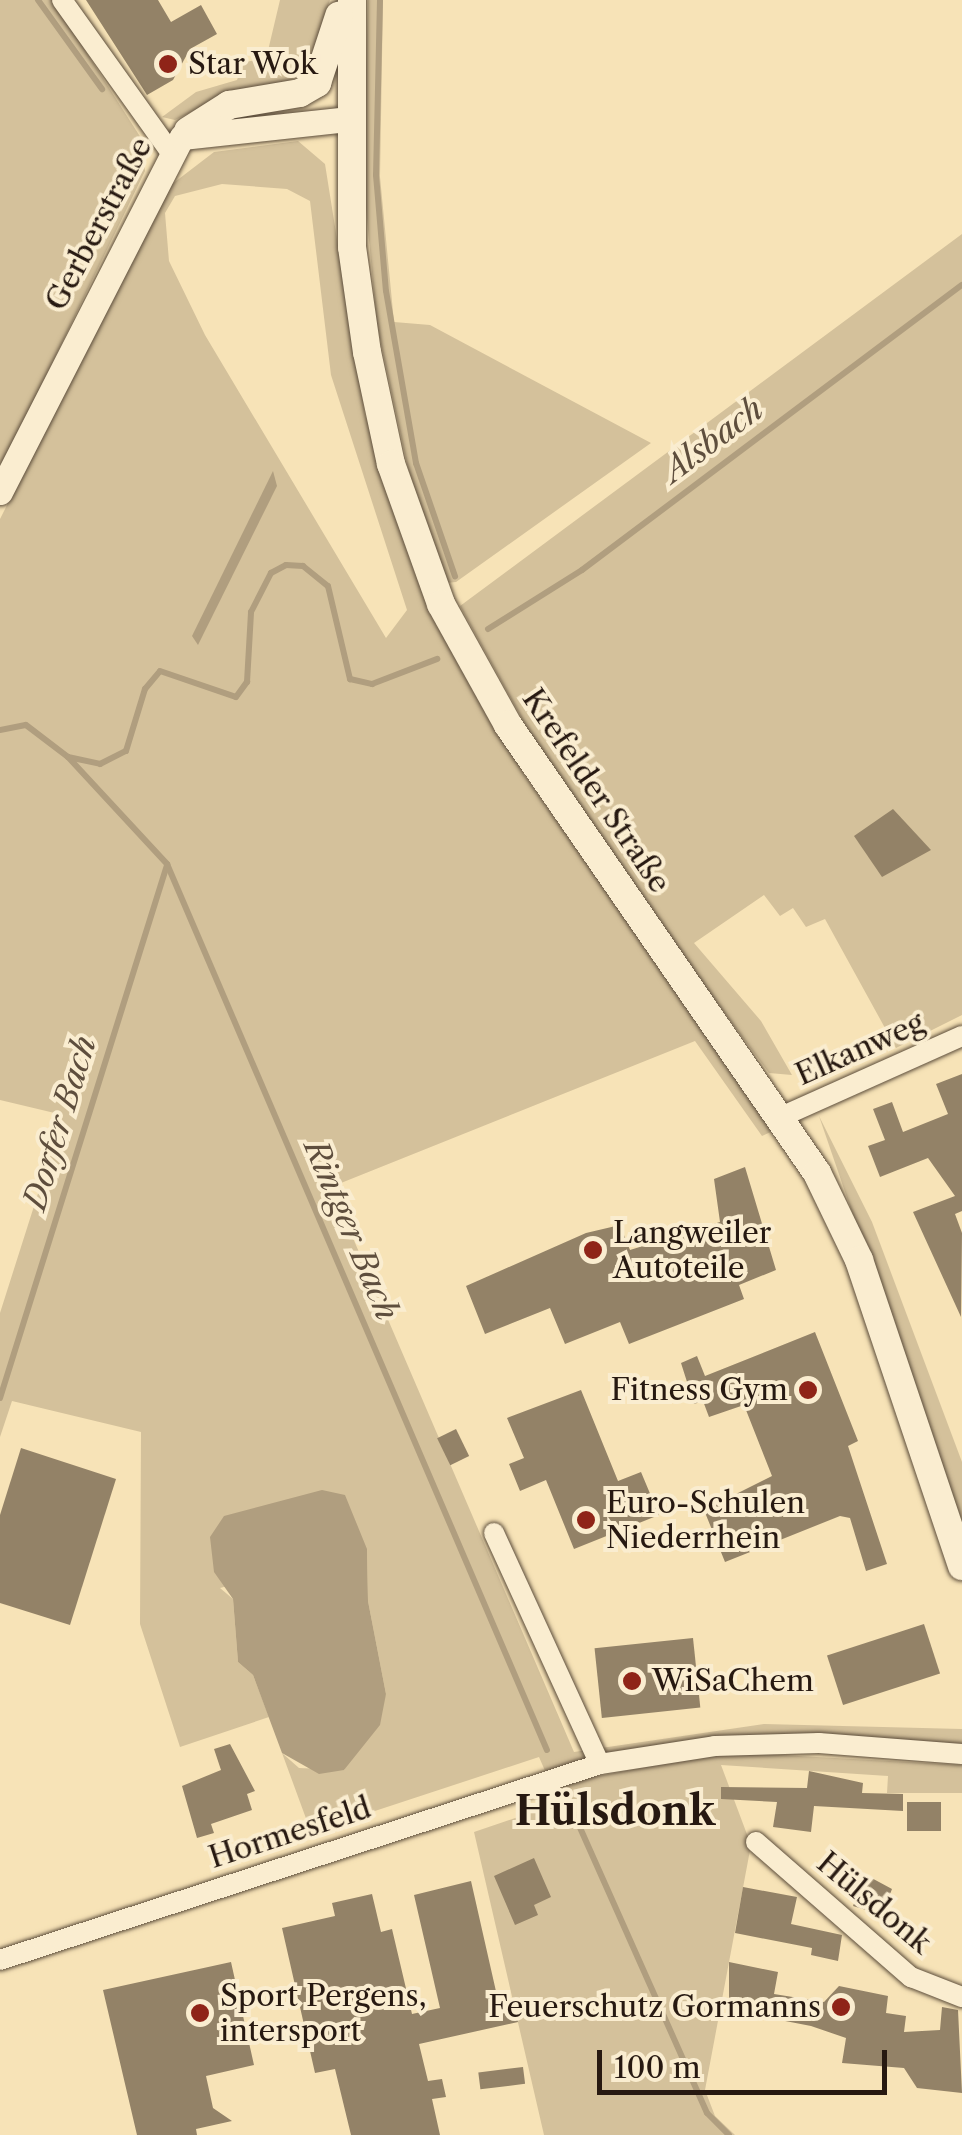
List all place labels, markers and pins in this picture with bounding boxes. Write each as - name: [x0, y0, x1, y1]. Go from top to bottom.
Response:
- place label: Star Wok: [188, 46, 319, 82]
- marker: Star Wok: [157, 53, 179, 75]
- place label: Langweiler Autoteile: [613, 1215, 771, 1286]
- marker: Langweiler Autoteile: [582, 1239, 604, 1261]
- place label: Fitness Gym: [610, 1372, 788, 1408]
- marker: Fitness Gym: [797, 1379, 819, 1401]
- place label: Euro-Schulen Niederrhein: [606, 1485, 805, 1556]
- marker: Euro-Schulen Niederrhein: [575, 1509, 597, 1531]
- place label: WiSaChem: [652, 1663, 814, 1699]
- marker: WiSaChem: [621, 1670, 643, 1692]
- place label: Sport Pergens, intersport: [220, 1978, 426, 2048]
- place label: Feuerschutz Gormanns: [488, 1989, 821, 2025]
- marker: Feuerschutz Gormanns: [830, 1996, 852, 2018]
- marker: Sport Pergens, intersport: [189, 2002, 211, 2024]

